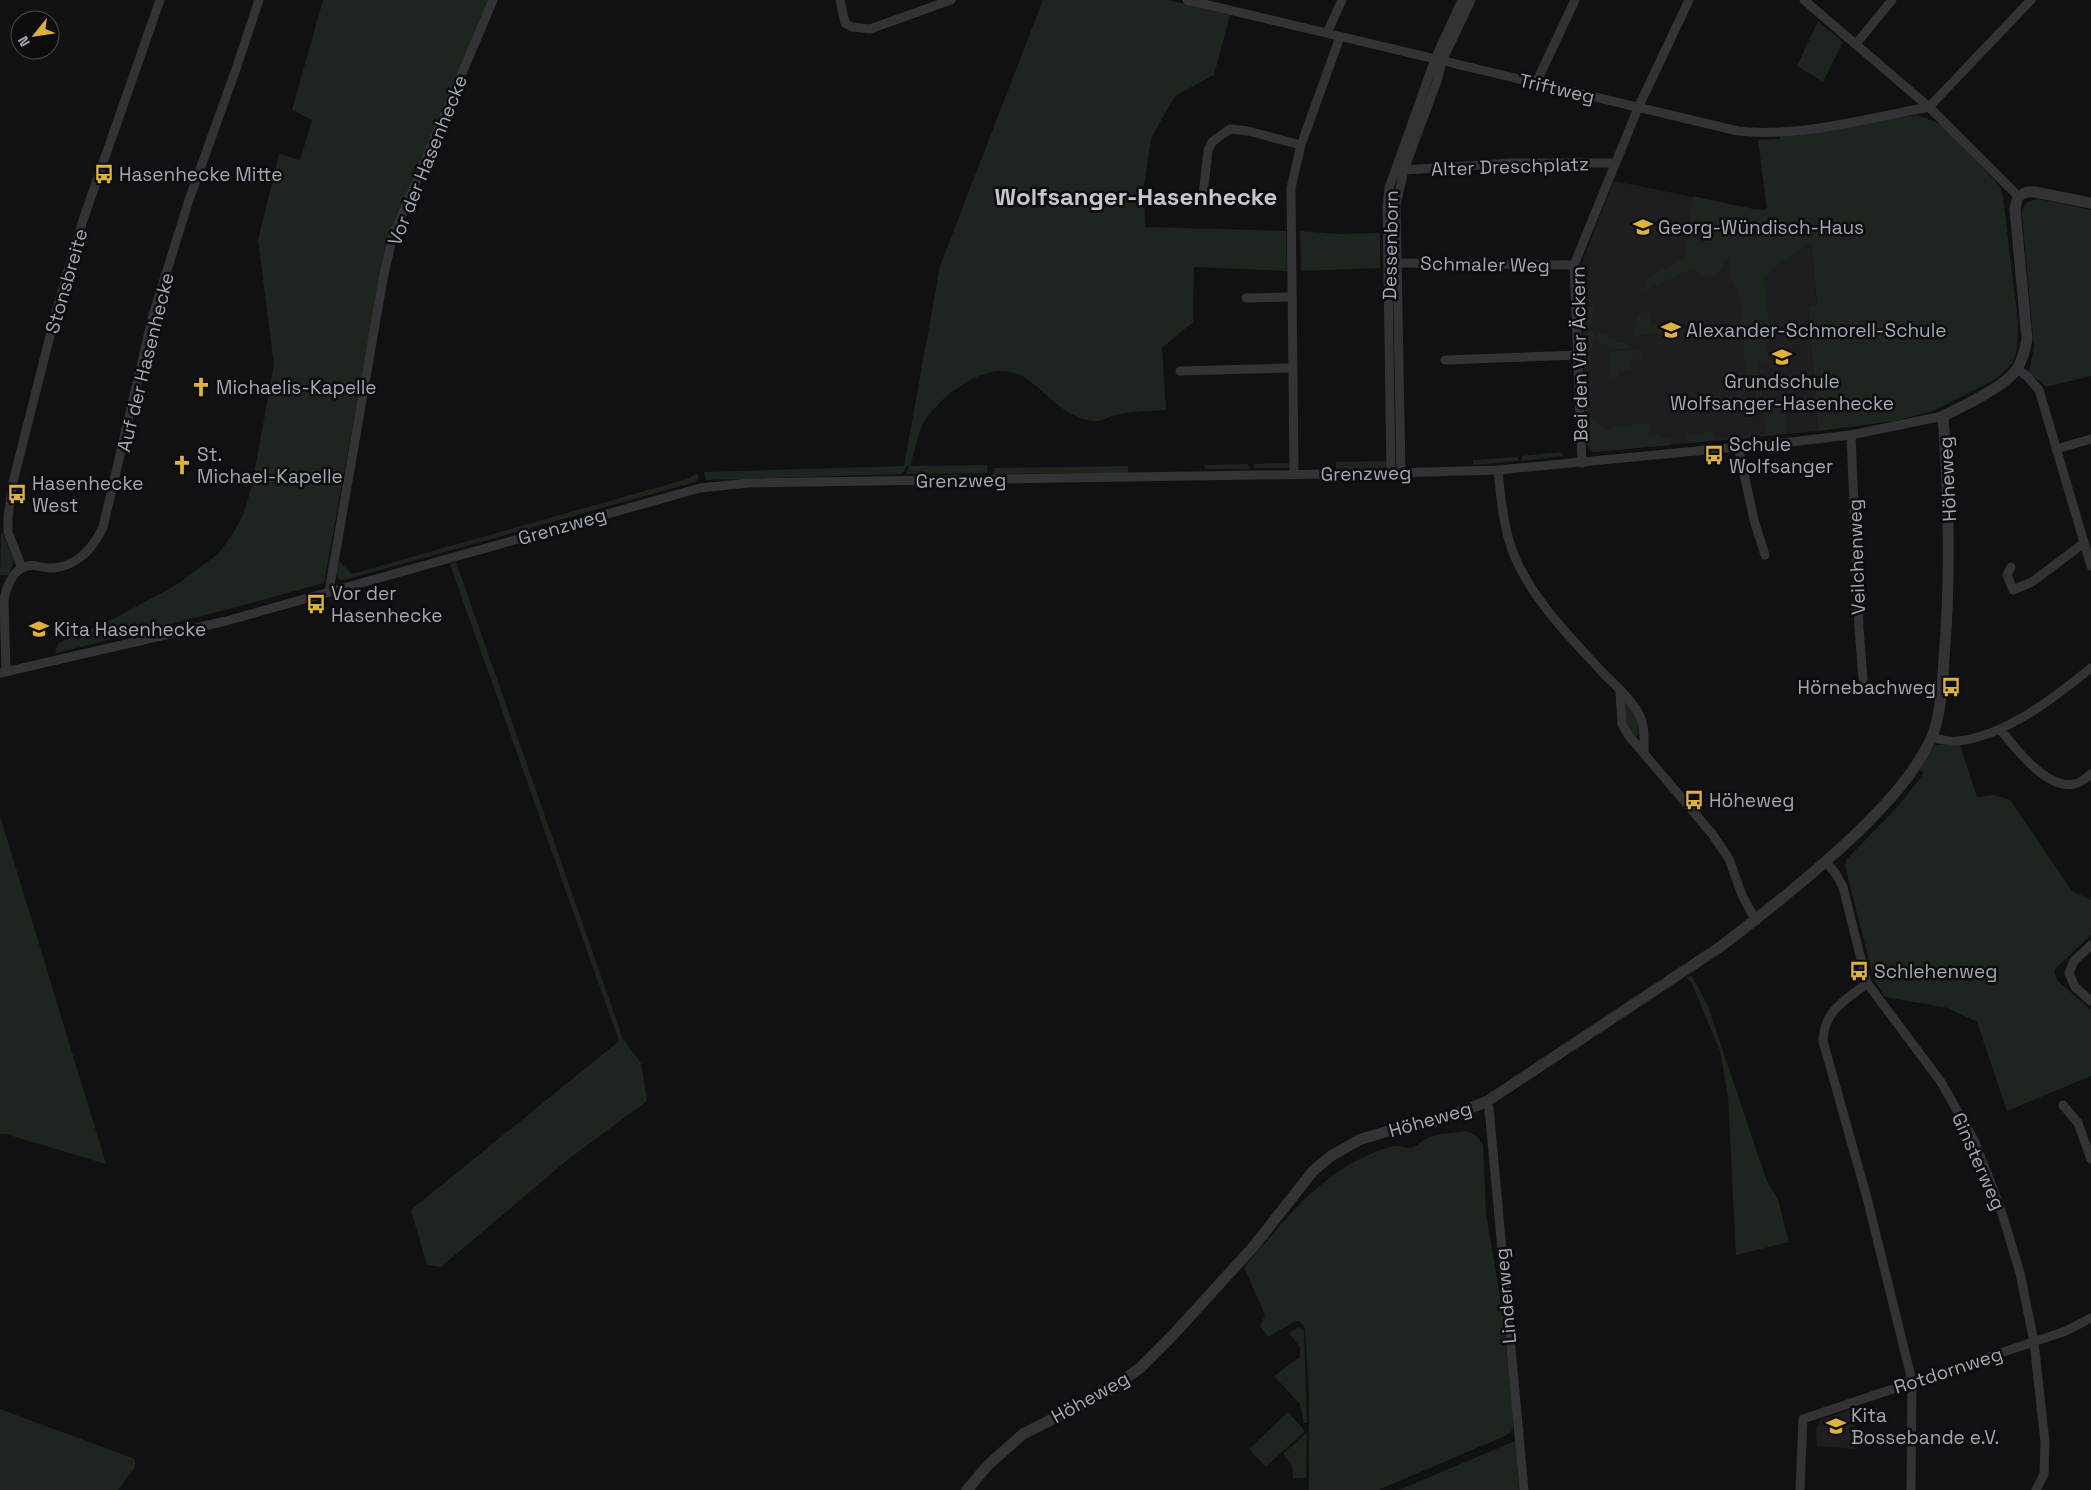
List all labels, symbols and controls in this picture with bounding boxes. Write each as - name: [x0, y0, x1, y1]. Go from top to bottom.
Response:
- north arrow: [10, 10, 60, 60]
- text: N: [14, 33, 34, 50]
- street label: Triftweg: [1517, 68, 1597, 109]
- street label: Vor der Hasenhecke: [382, 71, 473, 249]
- street label: Alter Dreschplatz: [1431, 151, 1589, 182]
- place label: Hasenhecke Mitte: [119, 162, 283, 187]
- bus stop icon: Hasenhecke Mitte: [93, 163, 115, 185]
- district label: Wolfsanger-Hasenhecke: [995, 181, 1277, 212]
- street label: Dessenborn: [1377, 190, 1404, 300]
- place label: Georg-Wündisch-Haus: [1658, 215, 1864, 240]
- school or university icon: Georg-Wündisch-Haus: [1632, 216, 1654, 238]
- street label: Stonsbreite: [40, 226, 93, 337]
- street label: Schmaler Weg: [1420, 251, 1550, 278]
- street label: Bei den Vier Äckern: [1565, 266, 1594, 442]
- street label: Auf der Hasenhecke: [111, 270, 180, 454]
- place label: Alexander-Schmorell-Schule: [1686, 318, 1947, 343]
- school or university icon: Alexander-Schmorell-Schule: [1660, 319, 1682, 341]
- school or university icon: Grundschule Wolfsanger-Hasenhecke: [1771, 346, 1793, 368]
- place label: Grundschule Wolfsanger-Hasenhecke: [1670, 369, 1894, 416]
- place label: Michaelis-Kapelle: [216, 375, 377, 400]
- church icon: Michaelis-Kapelle: [190, 376, 212, 398]
- place label: Schule Wolfsanger: [1729, 432, 1833, 479]
- street label: Höheweg: [1933, 436, 1962, 522]
- place label: St. Michael-Kapelle: [197, 442, 343, 489]
- bus stop icon: Schule Wolfsanger: [1703, 444, 1725, 466]
- church icon: St. Michael-Kapelle: [171, 454, 193, 476]
- street label: Grenzweg: [1320, 460, 1412, 487]
- street label: Grenzweg: [915, 467, 1007, 494]
- place label: Hasenhecke West: [32, 471, 143, 518]
- bus stop icon: Hasenhecke West: [6, 483, 28, 505]
- street label: Veilchenweg: [1842, 499, 1871, 615]
- street label: Grenzweg: [515, 502, 609, 551]
- place label: Vor der Hasenhecke: [331, 581, 442, 628]
- bus stop icon: Vor der Hasenhecke: [305, 593, 327, 615]
- place label: Kita Hasenhecke: [54, 617, 206, 642]
- school or university icon: Kita Hasenhecke: [28, 618, 50, 640]
- place label: Hörnebachweg: [1797, 675, 1936, 700]
- bus stop icon: Hörnebachweg: [1940, 676, 1962, 698]
- place label: Höheweg: [1709, 788, 1794, 813]
- bus stop icon: Höheweg: [1683, 789, 1705, 811]
- place label: Schlehenweg: [1874, 959, 1998, 984]
- bus stop icon: Schlehenweg: [1848, 960, 1870, 982]
- street label: Höheweg: [1386, 1096, 1475, 1143]
- street label: Ginsterweg: [1946, 1109, 2011, 1214]
- street label: Linderweg: [1489, 1247, 1522, 1345]
- street label: Rotdornweg: [1891, 1341, 2006, 1400]
- street label: Höheweg: [1047, 1366, 1134, 1429]
- place label: Kita Bossebande e.V.: [1851, 1403, 1999, 1450]
- school or university icon: Kita Bossebande e.V.: [1825, 1415, 1847, 1437]

